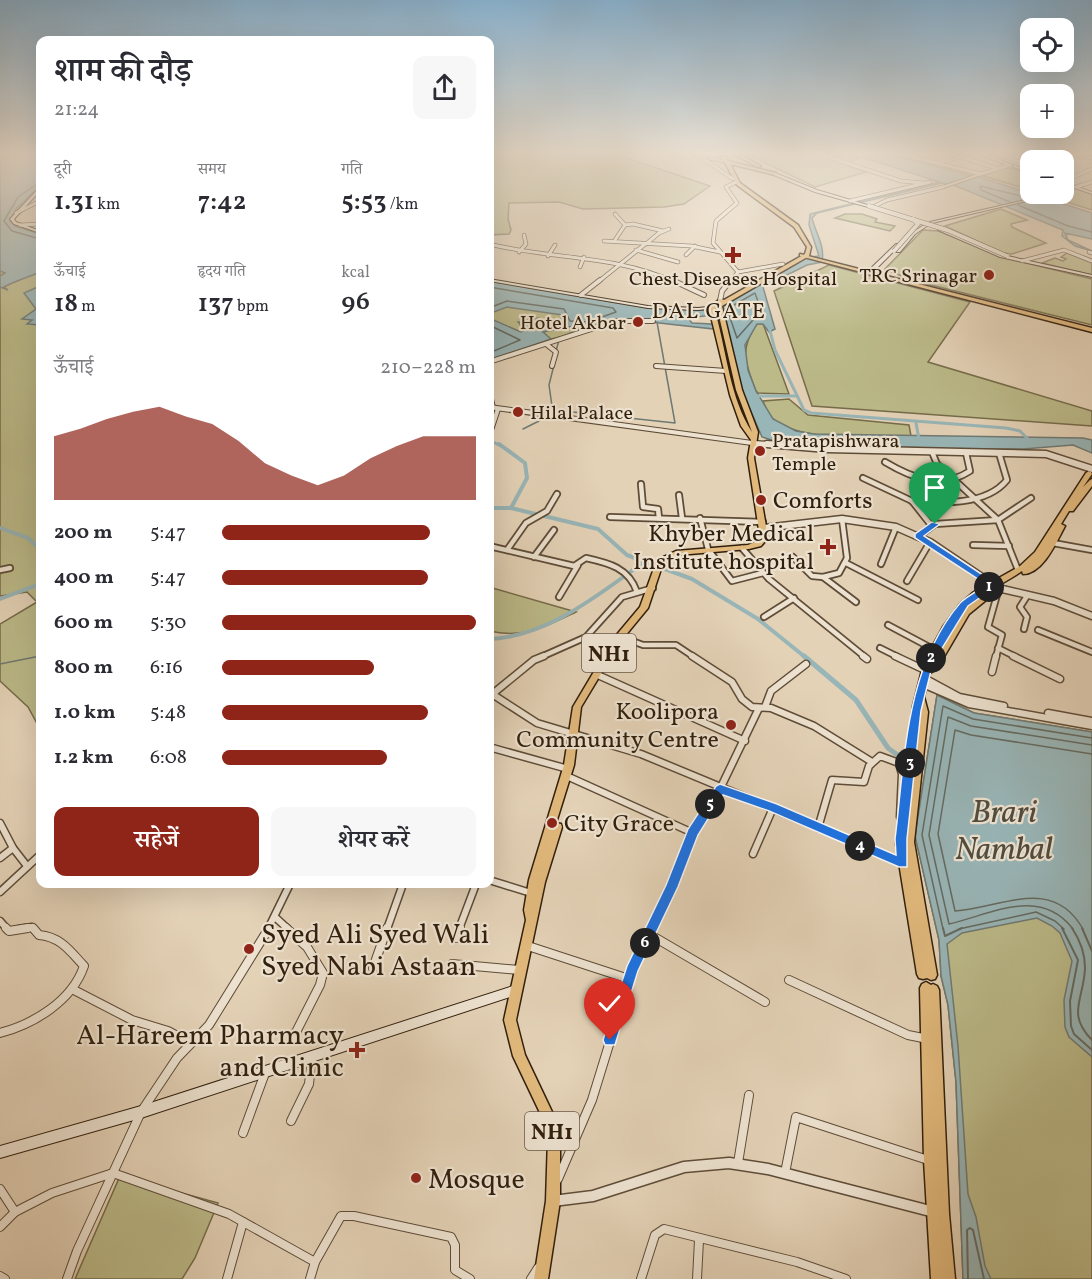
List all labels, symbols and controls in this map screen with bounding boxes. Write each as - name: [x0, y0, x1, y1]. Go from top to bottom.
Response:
- map controls: [1020, 18, 1074, 204]
- button: locate: [1020, 18, 1074, 72]
- text: शाम की दौड़: [54, 50, 191, 96]
- button: share: [413, 56, 476, 119]
- button: +: [1020, 84, 1074, 138]
- text: 21:24: [54, 96, 99, 124]
- button: −: [1020, 150, 1074, 204]
- text: दूरी: [54, 159, 71, 181]
- text: समय: [198, 159, 226, 181]
- text: गति: [341, 159, 362, 181]
- text: 1.31: [54, 184, 94, 220]
- text: 7:42: [198, 184, 246, 220]
- text: 5:53: [341, 184, 387, 220]
- text: km: [94, 194, 120, 216]
- text: /km: [387, 194, 418, 216]
- marker: Chest Diseases Hospital: [724, 246, 742, 264]
- text: ऊँचाई: [54, 261, 86, 283]
- text: हृदय गति: [198, 261, 246, 283]
- text: kcal: [341, 262, 370, 284]
- place label: TRC Srinagar: [859, 263, 977, 291]
- place label: Chest Diseases Hospital: [629, 266, 837, 294]
- marker: TRC Srinagar: [982, 268, 996, 282]
- text: 96: [341, 284, 370, 320]
- text: 18: [54, 286, 78, 322]
- text: 137: [198, 286, 234, 322]
- text: m: [78, 296, 95, 318]
- text: bpm: [234, 296, 269, 318]
- district label: DAL GATE: [652, 297, 766, 328]
- place label: Hotel Akbar: [520, 310, 626, 338]
- marker: Hotel Akbar: [631, 315, 645, 329]
- text: ऊँचाई: [54, 354, 93, 382]
- text: 210–228 m: [380, 354, 476, 382]
- place label: Hilal Palace: [530, 400, 633, 428]
- marker: Hilal Palace: [511, 405, 525, 419]
- place label: Pratapishwara Temple: [772, 428, 900, 479]
- marker: Pratapishwara Temple: [753, 444, 767, 458]
- pin: [909, 462, 960, 524]
- icon: arrive: [918, 471, 951, 504]
- place label: Comforts: [773, 485, 872, 519]
- marker: Comforts: [754, 493, 768, 507]
- place label: Khyber Medical Institute hospital: [633, 518, 814, 580]
- text: 200 m: [54, 519, 112, 547]
- text: 5:47: [150, 519, 186, 547]
- marker: Khyber Medical Institute hospital: [819, 538, 837, 556]
- text: 400 m: [54, 564, 114, 592]
- text: 5:47: [150, 564, 186, 592]
- pin: 1: [974, 572, 1004, 602]
- text: 1: [986, 576, 992, 598]
- text: 600 m: [54, 609, 113, 637]
- text: 5:30: [150, 609, 186, 637]
- road number: NH1: [582, 634, 636, 672]
- pin: 2: [916, 643, 946, 673]
- text: 2: [927, 647, 935, 669]
- text: 800 m: [54, 654, 113, 682]
- text: 6:16: [150, 654, 183, 682]
- place label: Koolipora Community Centre: [516, 696, 719, 758]
- text: 1.0 km: [54, 699, 116, 727]
- text: 5:48: [150, 699, 186, 727]
- marker: Koolipora Community Centre: [724, 718, 738, 732]
- text: 1.2 km: [54, 744, 114, 772]
- text: 6:08: [150, 744, 187, 772]
- pin: 3: [895, 748, 925, 778]
- text: 3: [906, 752, 914, 774]
- pin: 5: [695, 789, 725, 819]
- water label: Brari Nambal: [955, 792, 1053, 873]
- text: 5: [706, 793, 714, 815]
- button: सहेजें: [54, 807, 259, 876]
- button: शेयर करें: [271, 807, 476, 876]
- place label: City Grace: [564, 808, 674, 842]
- marker: City Grace: [545, 816, 559, 830]
- pin: 4: [845, 831, 875, 861]
- text: 4: [855, 835, 865, 857]
- place label: Syed Ali Syed Wali Syed Nabi Astaan: [261, 916, 489, 987]
- pin: 6: [630, 928, 660, 958]
- text: 6: [641, 932, 649, 954]
- marker: Syed Ali Syed Wali Syed Nabi Astaan: [242, 942, 256, 956]
- pin: [584, 978, 635, 1040]
- icon: check: [593, 987, 626, 1020]
- place label: Al-Hareem Pharmacy and Clinic: [76, 1017, 344, 1088]
- marker: Al-Hareem Pharmacy and Clinic: [348, 1041, 366, 1059]
- road number: NH1: [525, 1112, 579, 1150]
- place label: Mosque: [428, 1161, 525, 1200]
- marker: Mosque: [409, 1171, 423, 1185]

